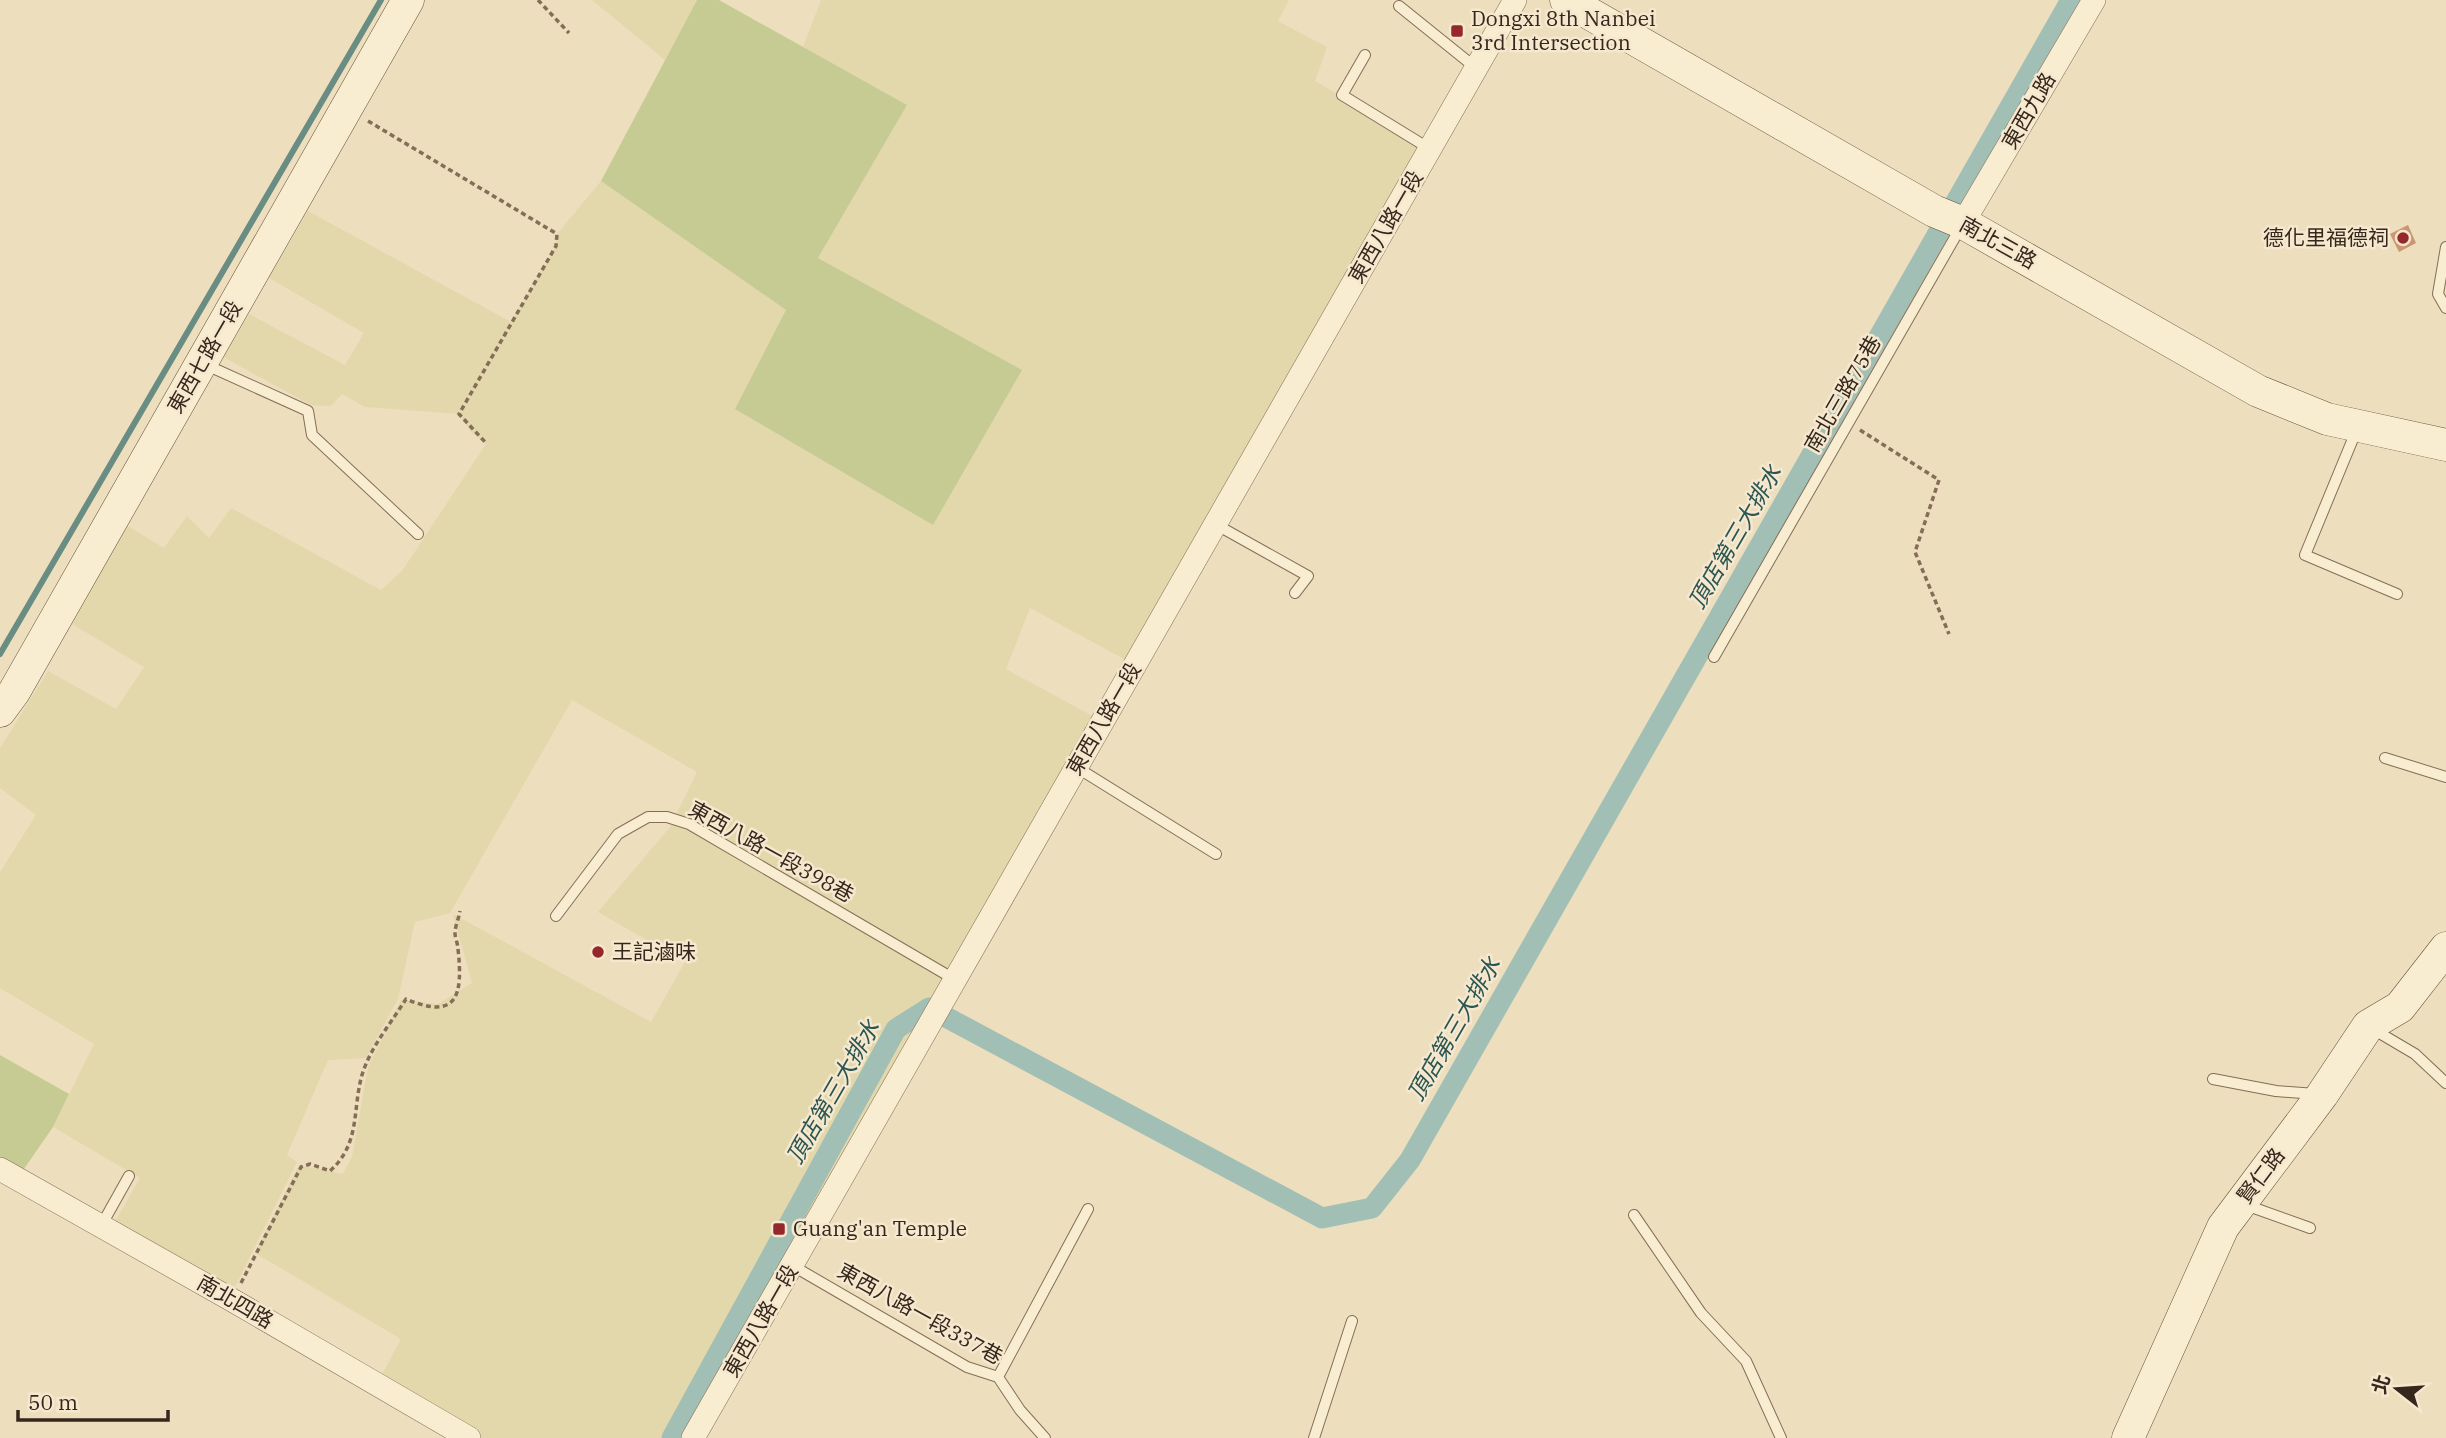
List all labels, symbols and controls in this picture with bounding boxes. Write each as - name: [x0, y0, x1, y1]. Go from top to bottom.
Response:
- place label: Dongxi 8th Nanbei 3rd Intersection: [1471, 4, 1656, 56]
- marker: Dongxi 8th Nanbei 3rd Intersection: [1449, 23, 1465, 39]
- street label: 東西九路: [1995, 67, 2061, 154]
- street label: 東西八路一段: [1342, 165, 1429, 288]
- street label: 南北三路: [1955, 210, 2042, 275]
- place label: 德化里福德祠: [2263, 223, 2389, 251]
- marker: 德化里福德祠: [2395, 230, 2411, 246]
- street label: 東西七路一段: [161, 295, 248, 418]
- street label: 南北三路75巷: [1797, 330, 1887, 457]
- water label: 頂店第三大排水: [1681, 458, 1788, 614]
- street label: 東西八路一段: [1060, 657, 1147, 780]
- street label: 東西八路一段398巷: [684, 794, 859, 908]
- place label: 王記滷味: [612, 937, 696, 965]
- marker: 王記滷味: [590, 944, 606, 960]
- water label: 頂店第三大排水: [1400, 950, 1507, 1106]
- water label: 頂店第三大排水: [779, 1013, 886, 1169]
- street label: 賢仁路: [2230, 1142, 2290, 1209]
- place label: Guang'an Temple: [793, 1214, 967, 1242]
- marker: Guang'an Temple: [771, 1221, 787, 1237]
- street label: 東西八路一段337巷: [833, 1256, 1008, 1370]
- street label: 東西八路一段: [717, 1259, 804, 1382]
- street label: 南北四路: [192, 1268, 279, 1334]
- north arrow: [2362, 1354, 2432, 1424]
- text: 北: [2366, 1371, 2395, 1397]
- scale bar: [18, 1378, 168, 1422]
- text: 50 m: [28, 1388, 78, 1416]

